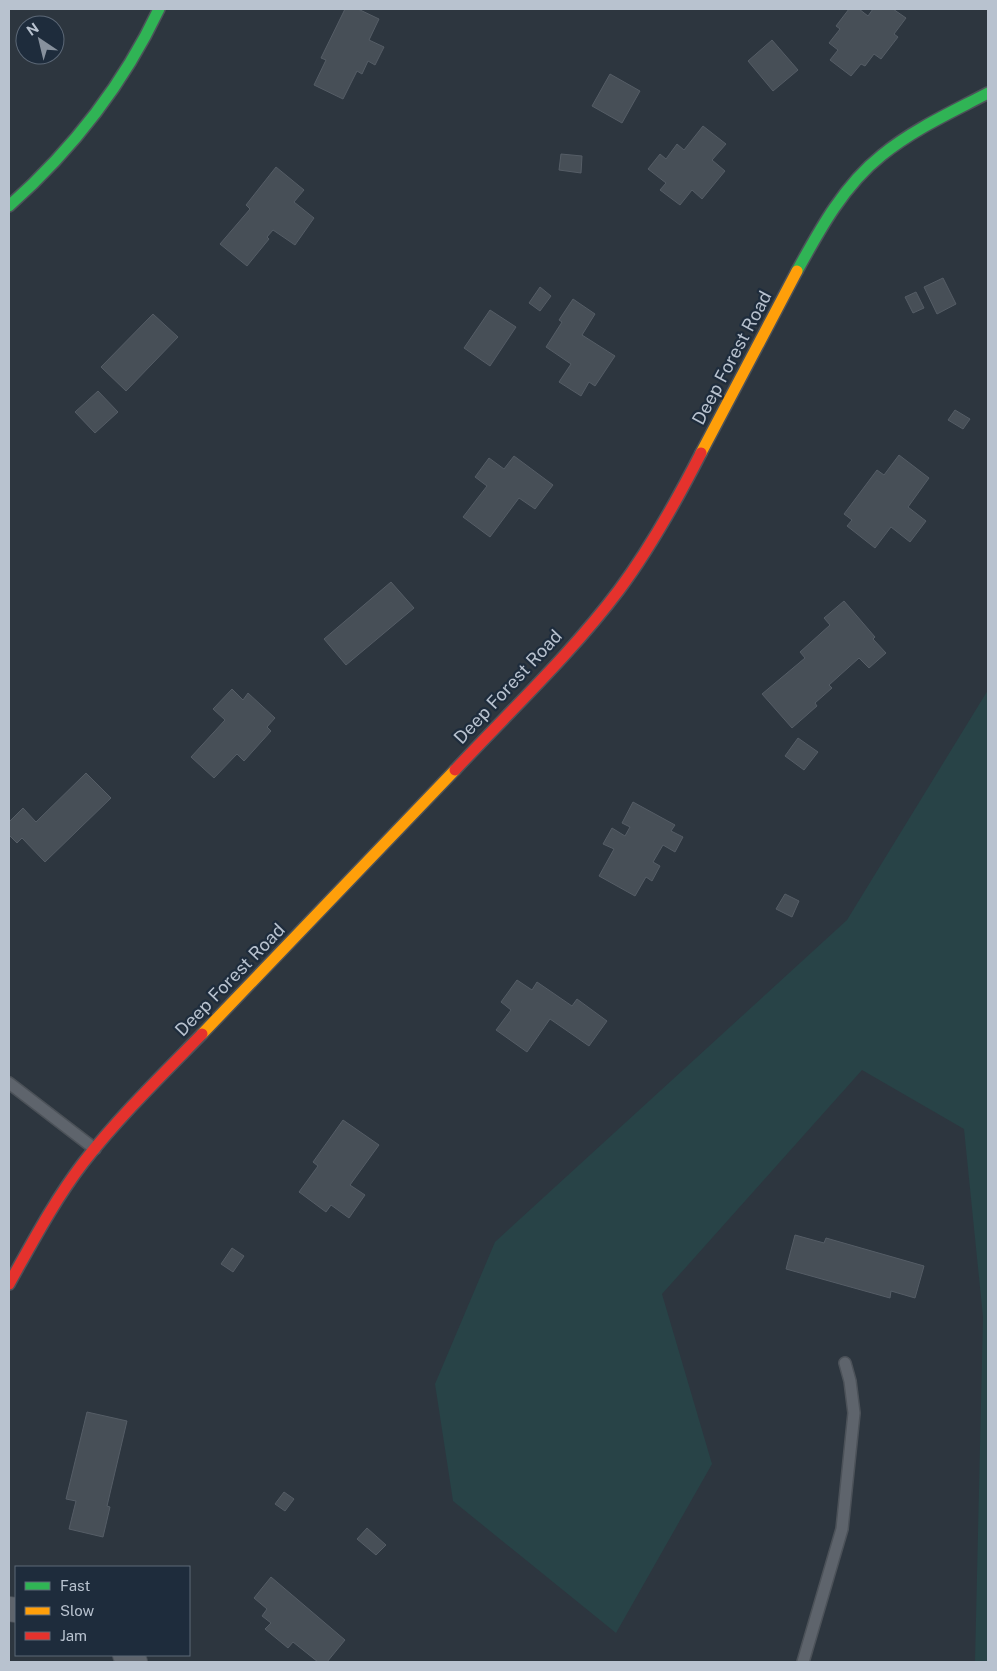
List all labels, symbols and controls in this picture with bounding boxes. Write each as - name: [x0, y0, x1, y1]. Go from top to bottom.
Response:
- north arrow: [15, 15, 65, 65]
- text: N: [23, 20, 42, 39]
- street label: Deep Forest Road: [687, 287, 776, 428]
- street label: Deep Forest Road: [449, 625, 566, 748]
- street label: Deep Forest Road: [171, 919, 289, 1040]
- legend: [15, 1566, 190, 1656]
- text: Fast: [60, 1577, 90, 1594]
- text: Slow: [60, 1602, 95, 1619]
- text: Jam: [60, 1627, 87, 1644]

